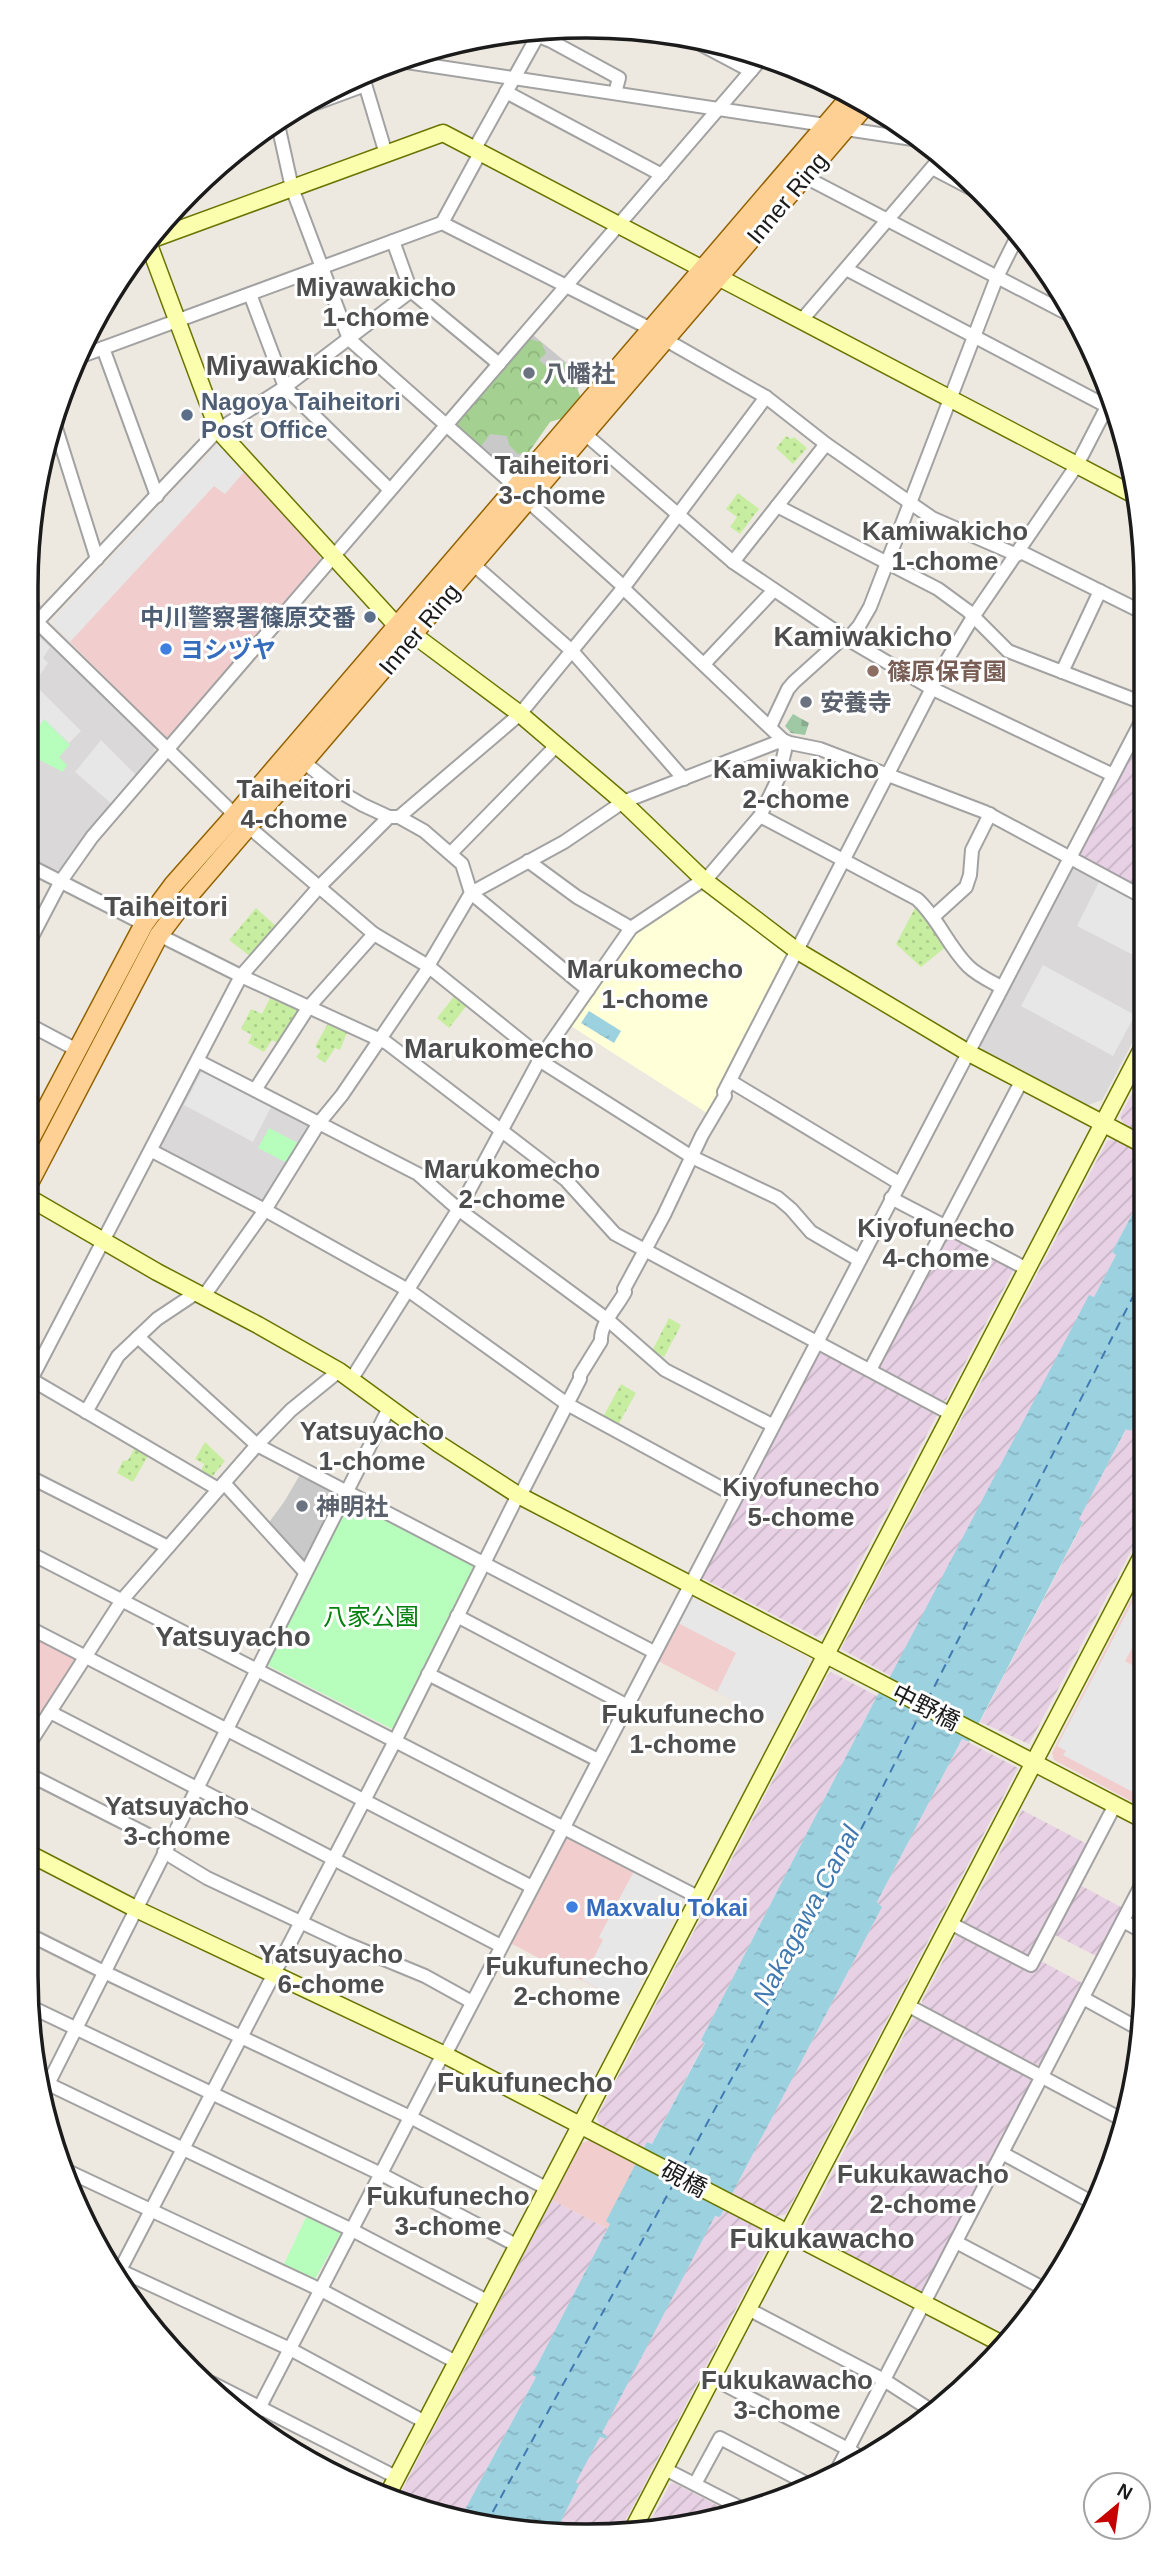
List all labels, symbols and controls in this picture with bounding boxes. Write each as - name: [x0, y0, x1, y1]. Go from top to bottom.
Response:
- street label: Inner Ring: [741, 147, 833, 249]
- district label: Miyawakicho 1-chome: [296, 272, 456, 332]
- district label: Miyawakicho: [206, 350, 378, 381]
- place label: 八幡社: [543, 360, 615, 387]
- marker: 八幡社: [521, 365, 537, 381]
- place label: Nagoya Taiheitori Post Office: [201, 388, 401, 443]
- marker: Nagoya Taiheitori Post Office: [179, 407, 195, 423]
- district label: Taiheitori 3-chome: [494, 450, 610, 510]
- district label: Kamiwakicho 1-chome: [862, 516, 1028, 576]
- street label: Inner Ring: [373, 578, 465, 680]
- place label: 中川警察署篠原交番: [140, 604, 356, 631]
- marker: 中川警察署篠原交番: [362, 609, 378, 625]
- district label: Kamiwakicho: [774, 621, 952, 652]
- place label: ヨシヅヤ: [180, 636, 276, 663]
- marker: ヨシヅヤ: [158, 641, 174, 657]
- place label: 篠原保育園: [887, 658, 1007, 685]
- marker: 篠原保育園: [865, 663, 881, 679]
- place label: 安養寺: [820, 689, 892, 716]
- marker: 安養寺: [798, 694, 814, 710]
- district label: Kamiwakicho 2-chome: [713, 754, 879, 814]
- district label: Taiheitori 4-chome: [236, 774, 352, 834]
- district label: Taiheitori: [104, 891, 228, 922]
- district label: Marukomecho 1-chome: [567, 954, 743, 1014]
- district label: Marukomecho: [404, 1033, 594, 1064]
- district label: Marukomecho 2-chome: [424, 1154, 600, 1214]
- district label: Kiyofunecho 4-chome: [857, 1213, 1015, 1273]
- district label: Yatsuyacho 1-chome: [300, 1416, 444, 1476]
- district label: Kiyofunecho 5-chome: [722, 1472, 880, 1532]
- place label: 神明社: [316, 1493, 388, 1520]
- marker: 神明社: [294, 1498, 310, 1514]
- park label: 八家公園: [323, 1603, 419, 1630]
- district label: Yatsuyacho: [155, 1621, 311, 1652]
- street label: 中野橋: [888, 1679, 964, 1735]
- district label: Fukufunecho 1-chome: [601, 1699, 765, 1759]
- district label: Yatsuyacho 3-chome: [105, 1791, 249, 1851]
- water label: Nakagawa Canal: [746, 1819, 866, 2009]
- place label: Maxvalu Tokai: [586, 1894, 748, 1921]
- marker: Maxvalu Tokai: [564, 1899, 580, 1915]
- district label: Yatsuyacho 6-chome: [259, 1939, 403, 1999]
- district label: Fukufunecho 2-chome: [485, 1951, 649, 2011]
- district label: Fukufunecho: [437, 2067, 613, 2098]
- street label: 硯橋: [656, 2156, 712, 2202]
- district label: Fukukawacho 2-chome: [837, 2159, 1009, 2219]
- district label: Fukufunecho 3-chome: [366, 2181, 530, 2241]
- district label: Fukukawacho: [729, 2223, 915, 2254]
- district label: Fukukawacho 3-chome: [701, 2365, 873, 2425]
- north arrow: [1082, 2471, 1152, 2541]
- text: N: [1114, 2479, 1136, 2504]

